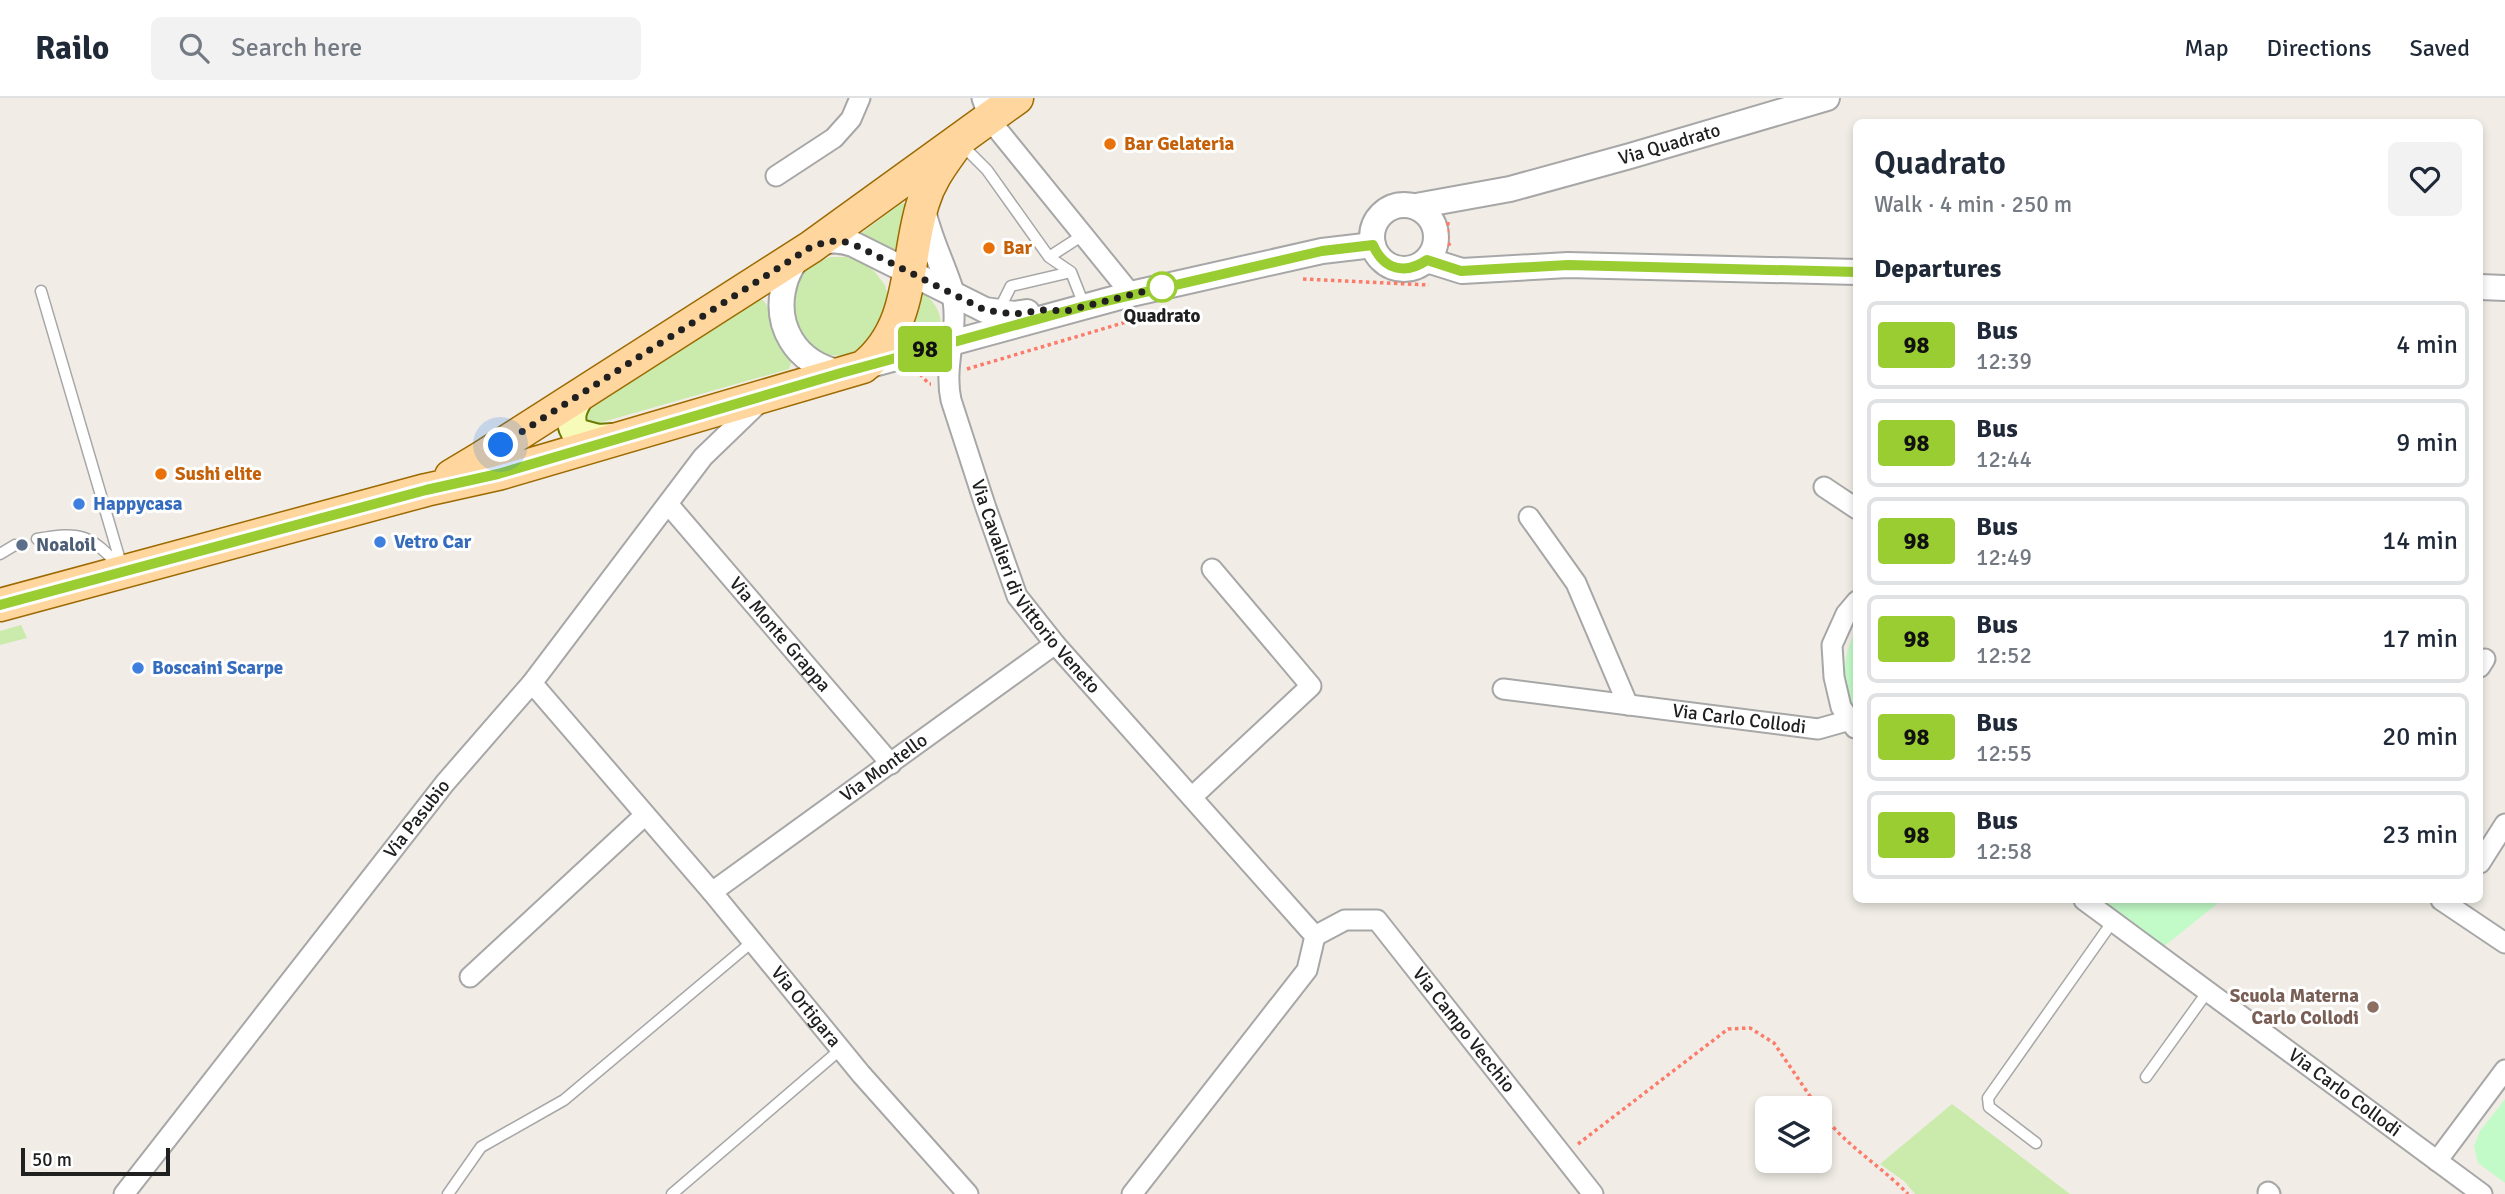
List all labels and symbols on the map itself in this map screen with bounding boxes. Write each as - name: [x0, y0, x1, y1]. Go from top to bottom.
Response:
- street label: Via Quadrato: [1616, 118, 1723, 171]
- place label: Bar Gelateria: [1124, 132, 1235, 156]
- marker: Bar Gelateria: [1102, 136, 1118, 152]
- place label: Bar: [1003, 236, 1032, 260]
- marker: Bar: [981, 240, 997, 256]
- marker: Quadrato: [1147, 272, 1177, 302]
- place label: Quadrato: [1124, 304, 1201, 328]
- line badge: 98: [894, 326, 956, 372]
- your location: [483, 427, 518, 462]
- place label: Sushi elite: [175, 462, 262, 486]
- marker: Sushi elite: [153, 466, 169, 482]
- street label: Via Cavalieri di Vittorio Veneto: [966, 476, 1106, 699]
- place label: Happycasa: [93, 492, 183, 516]
- marker: Happycasa: [71, 496, 87, 512]
- place label: Vetro Car: [394, 530, 472, 554]
- place label: Noaloil: [36, 533, 96, 557]
- marker: Vetro Car: [372, 534, 388, 550]
- marker: Noaloil: [14, 537, 30, 553]
- street label: Via Monte Grappa: [724, 572, 836, 697]
- place label: Boscaini Scarpe: [152, 656, 283, 680]
- marker: Boscaini Scarpe: [130, 660, 146, 676]
- street label: Via Carlo Collodi: [1671, 699, 1807, 739]
- street label: Via Montello: [835, 728, 932, 807]
- street label: Via Pasubio: [379, 774, 455, 863]
- street label: Via Ortigara: [766, 961, 846, 1052]
- street label: Via Campo Vecchio: [1407, 962, 1520, 1098]
- place label: Scuola Materna Carlo Collodi: [2230, 984, 2359, 1030]
- marker: Scuola Materna Carlo Collodi: [2365, 999, 2381, 1015]
- street label: Via Carlo Collodi: [2283, 1043, 2406, 1142]
- scale bar: [21, 1145, 170, 1177]

